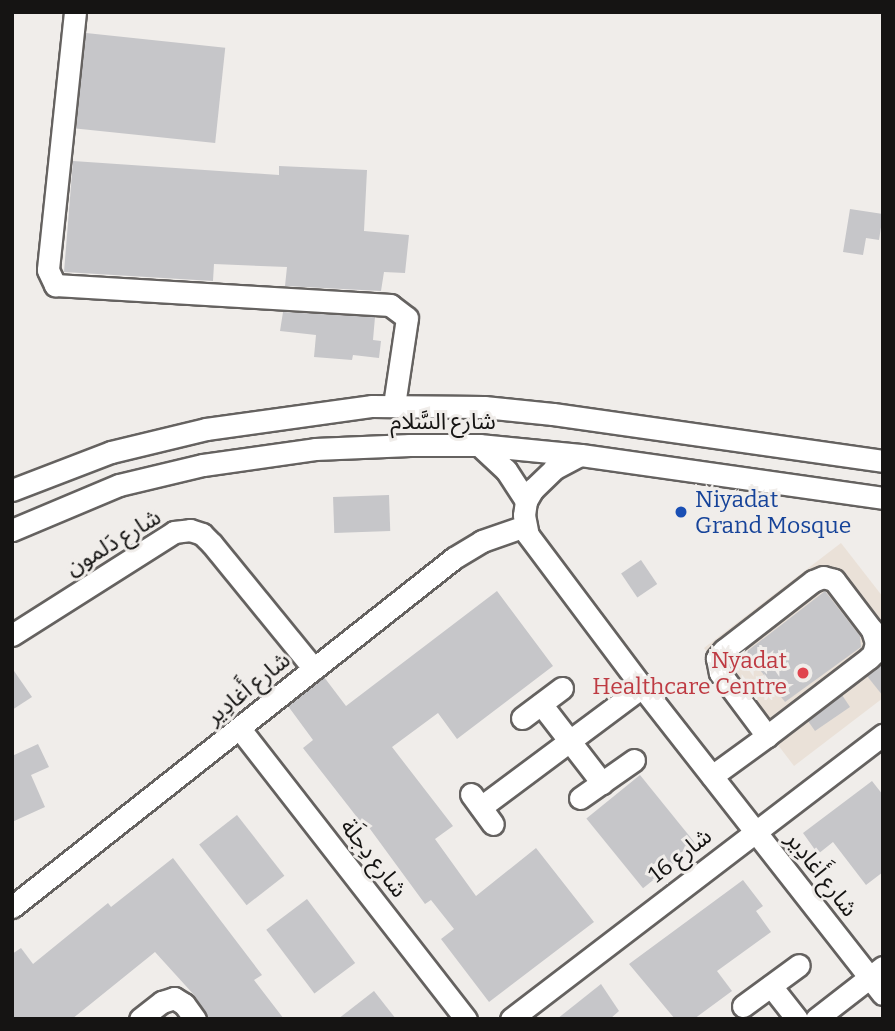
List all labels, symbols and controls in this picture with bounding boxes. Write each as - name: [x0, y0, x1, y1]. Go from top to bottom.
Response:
- street label: شارع السَّلام: [390, 407, 496, 435]
- place label: Niyadat Grand Mosque: [695, 485, 851, 539]
- street label: شارع دَلمون: [60, 503, 166, 581]
- marker: Niyadat Grand Mosque: [673, 504, 689, 520]
- street label: شارع أَغادِير: [200, 646, 296, 730]
- place label: Nyadat Healthcare Centre: [592, 646, 787, 700]
- marker: Nyadat Healthcare Centre: [793, 663, 813, 683]
- street label: شارع دِجلَة: [335, 813, 413, 903]
- street label: شارع 16: [643, 822, 717, 888]
- street label: شارع أَغادِير: [780, 826, 864, 922]

